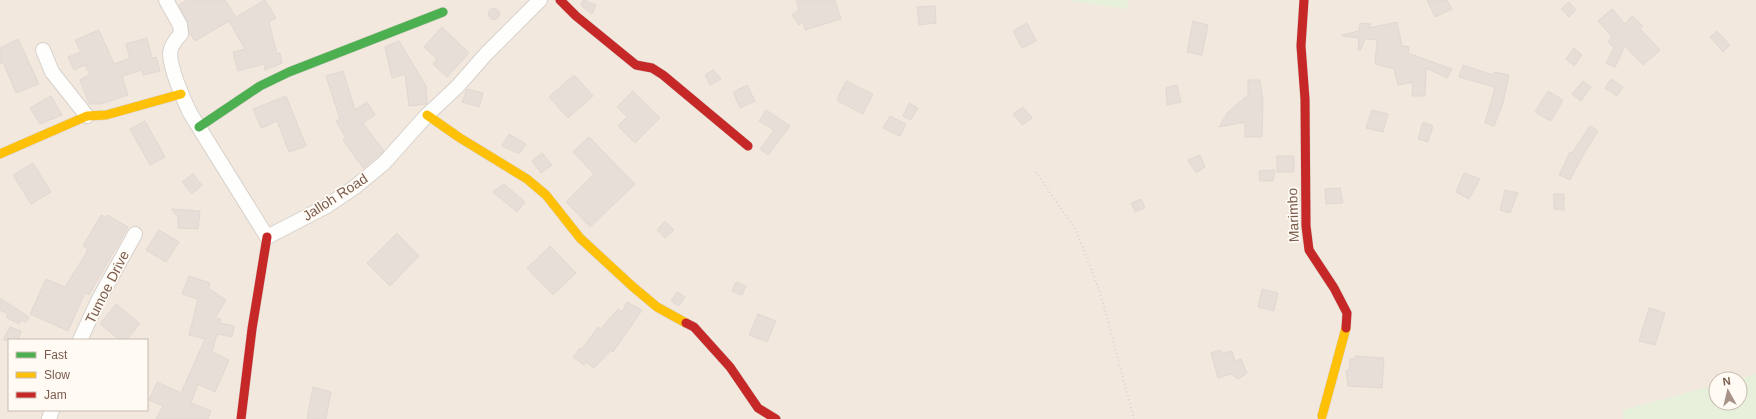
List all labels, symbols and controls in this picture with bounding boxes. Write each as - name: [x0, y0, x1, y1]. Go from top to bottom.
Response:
- street label: Jalloh Road: [300, 170, 370, 224]
- street label: Marimbo: [1284, 187, 1302, 242]
- street label: Tumoe Drive: [82, 248, 132, 326]
- legend: [8, 339, 148, 411]
- text: Fast: [44, 348, 68, 362]
- text: Slow: [44, 368, 70, 382]
- north arrow: [1708, 371, 1748, 411]
- text: N: [1722, 375, 1731, 388]
- text: Jam: [44, 388, 67, 402]

